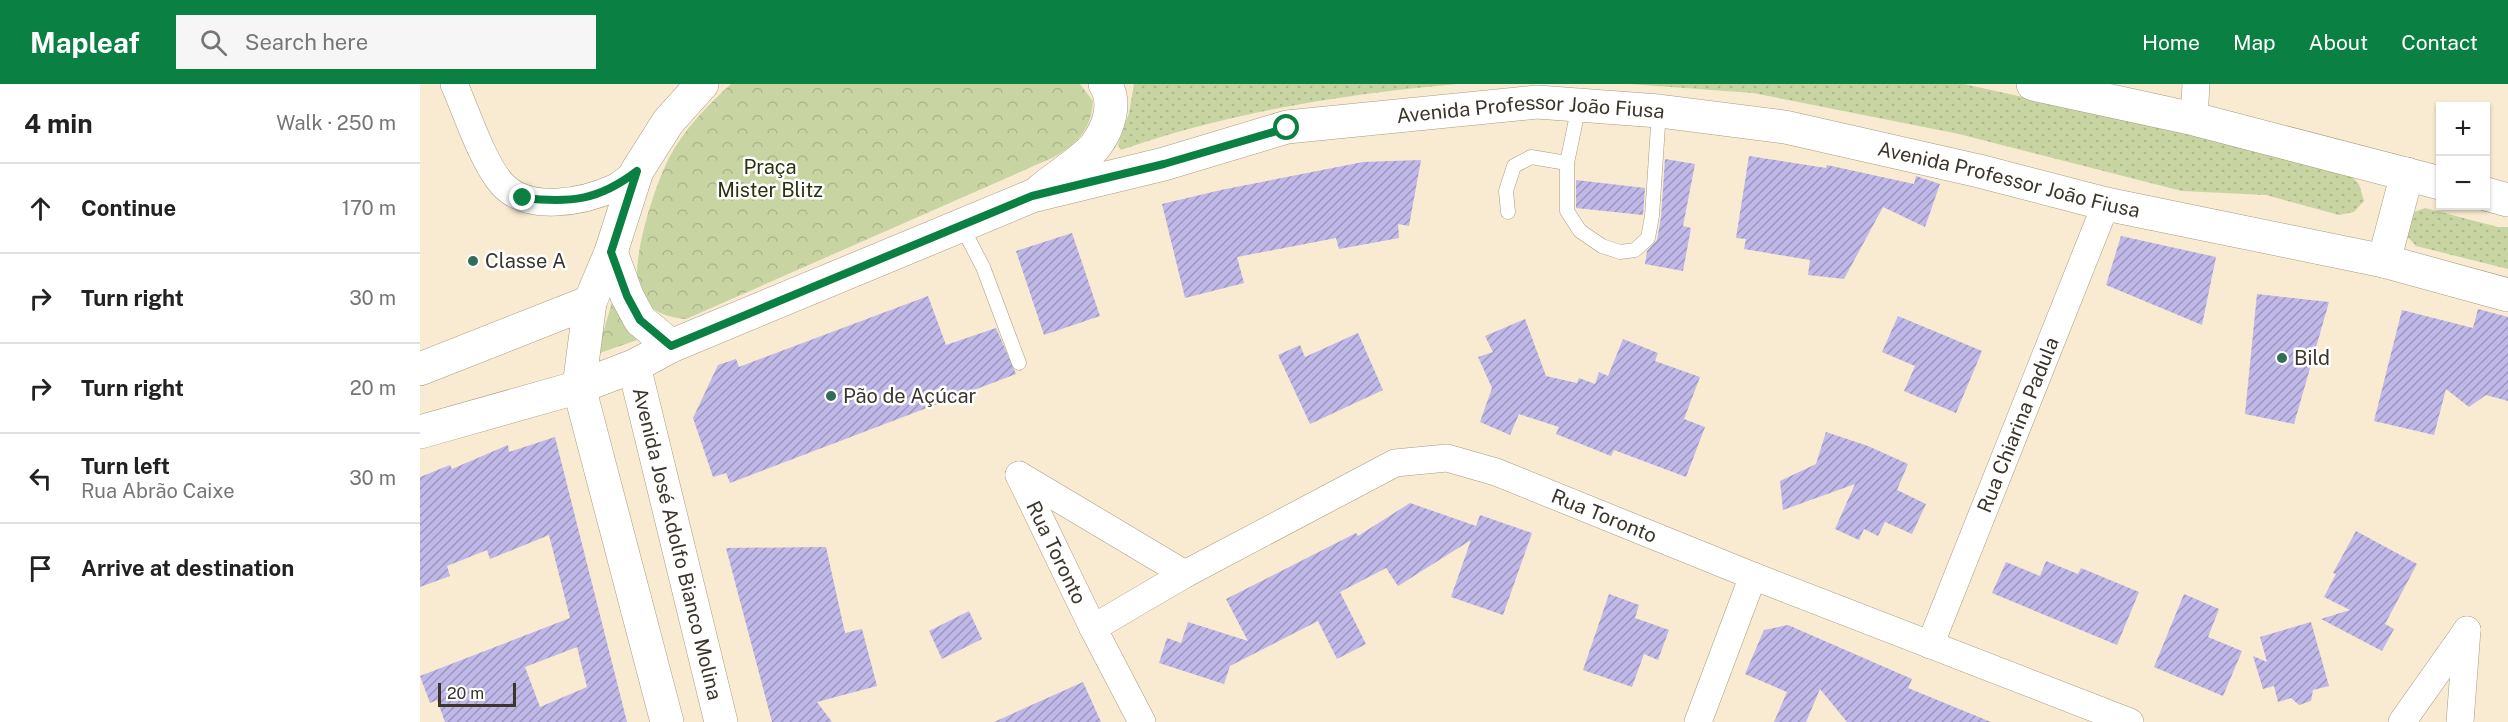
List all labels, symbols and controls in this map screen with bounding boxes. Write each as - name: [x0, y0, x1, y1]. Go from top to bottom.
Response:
- search box: [176, 15, 596, 69]
- text: Mapleaf: [30, 26, 140, 59]
- icon: search: [197, 26, 230, 59]
- text: Search here: [245, 29, 368, 55]
- text: Home: [2142, 30, 2200, 55]
- text: Map: [2233, 30, 2276, 55]
- text: About: [2309, 30, 2368, 55]
- text: Contact: [2401, 30, 2478, 55]
- street label: Avenida Professor João Fiusa: [1395, 90, 1666, 128]
- map controls: [2436, 102, 2490, 210]
- button: +: [2436, 102, 2490, 156]
- text: 4 min: [24, 108, 93, 139]
- text: Walk · 250 m: [276, 111, 396, 135]
- route start: [1273, 114, 1299, 140]
- street label: Avenida Professor João Fiusa: [1876, 136, 2142, 223]
- park label: Praça Mister Blitz: [717, 155, 823, 202]
- button: −: [2436, 156, 2490, 210]
- route end: [509, 184, 535, 210]
- icon: ahead: [24, 192, 57, 225]
- text: Continue: [81, 195, 176, 221]
- text: 170 m: [342, 196, 396, 220]
- place label: Classe A: [485, 249, 566, 273]
- marker: Classe A: [466, 254, 480, 268]
- icon: right: [24, 282, 57, 315]
- text: Turn right: [81, 285, 184, 311]
- text: 30 m: [349, 286, 396, 310]
- street label: Rua Chiarina Padula: [1972, 334, 2064, 516]
- place label: Bild: [2294, 346, 2330, 370]
- marker: Bild: [2275, 351, 2289, 365]
- icon: right: [24, 372, 57, 405]
- text: Turn right: [81, 375, 184, 401]
- text: 20 m: [350, 376, 396, 400]
- place label: Pão de Açúcar: [843, 384, 977, 408]
- street label: Avenida José Adolfo Bianco Molina: [628, 385, 727, 702]
- marker: Pão de Açúcar: [824, 389, 838, 403]
- text: Turn left: [81, 453, 170, 479]
- icon: left: [24, 462, 57, 495]
- text: 30 m: [349, 466, 396, 490]
- text: Rua Abrão Caixe: [81, 479, 234, 503]
- street label: Rua Toronto: [1548, 484, 1660, 548]
- street label: Rua Toronto: [1021, 497, 1092, 608]
- icon: arrive: [24, 552, 57, 585]
- text: Arrive at destination: [81, 555, 294, 581]
- scale bar: [438, 680, 516, 708]
- text: 20 m: [447, 684, 484, 703]

